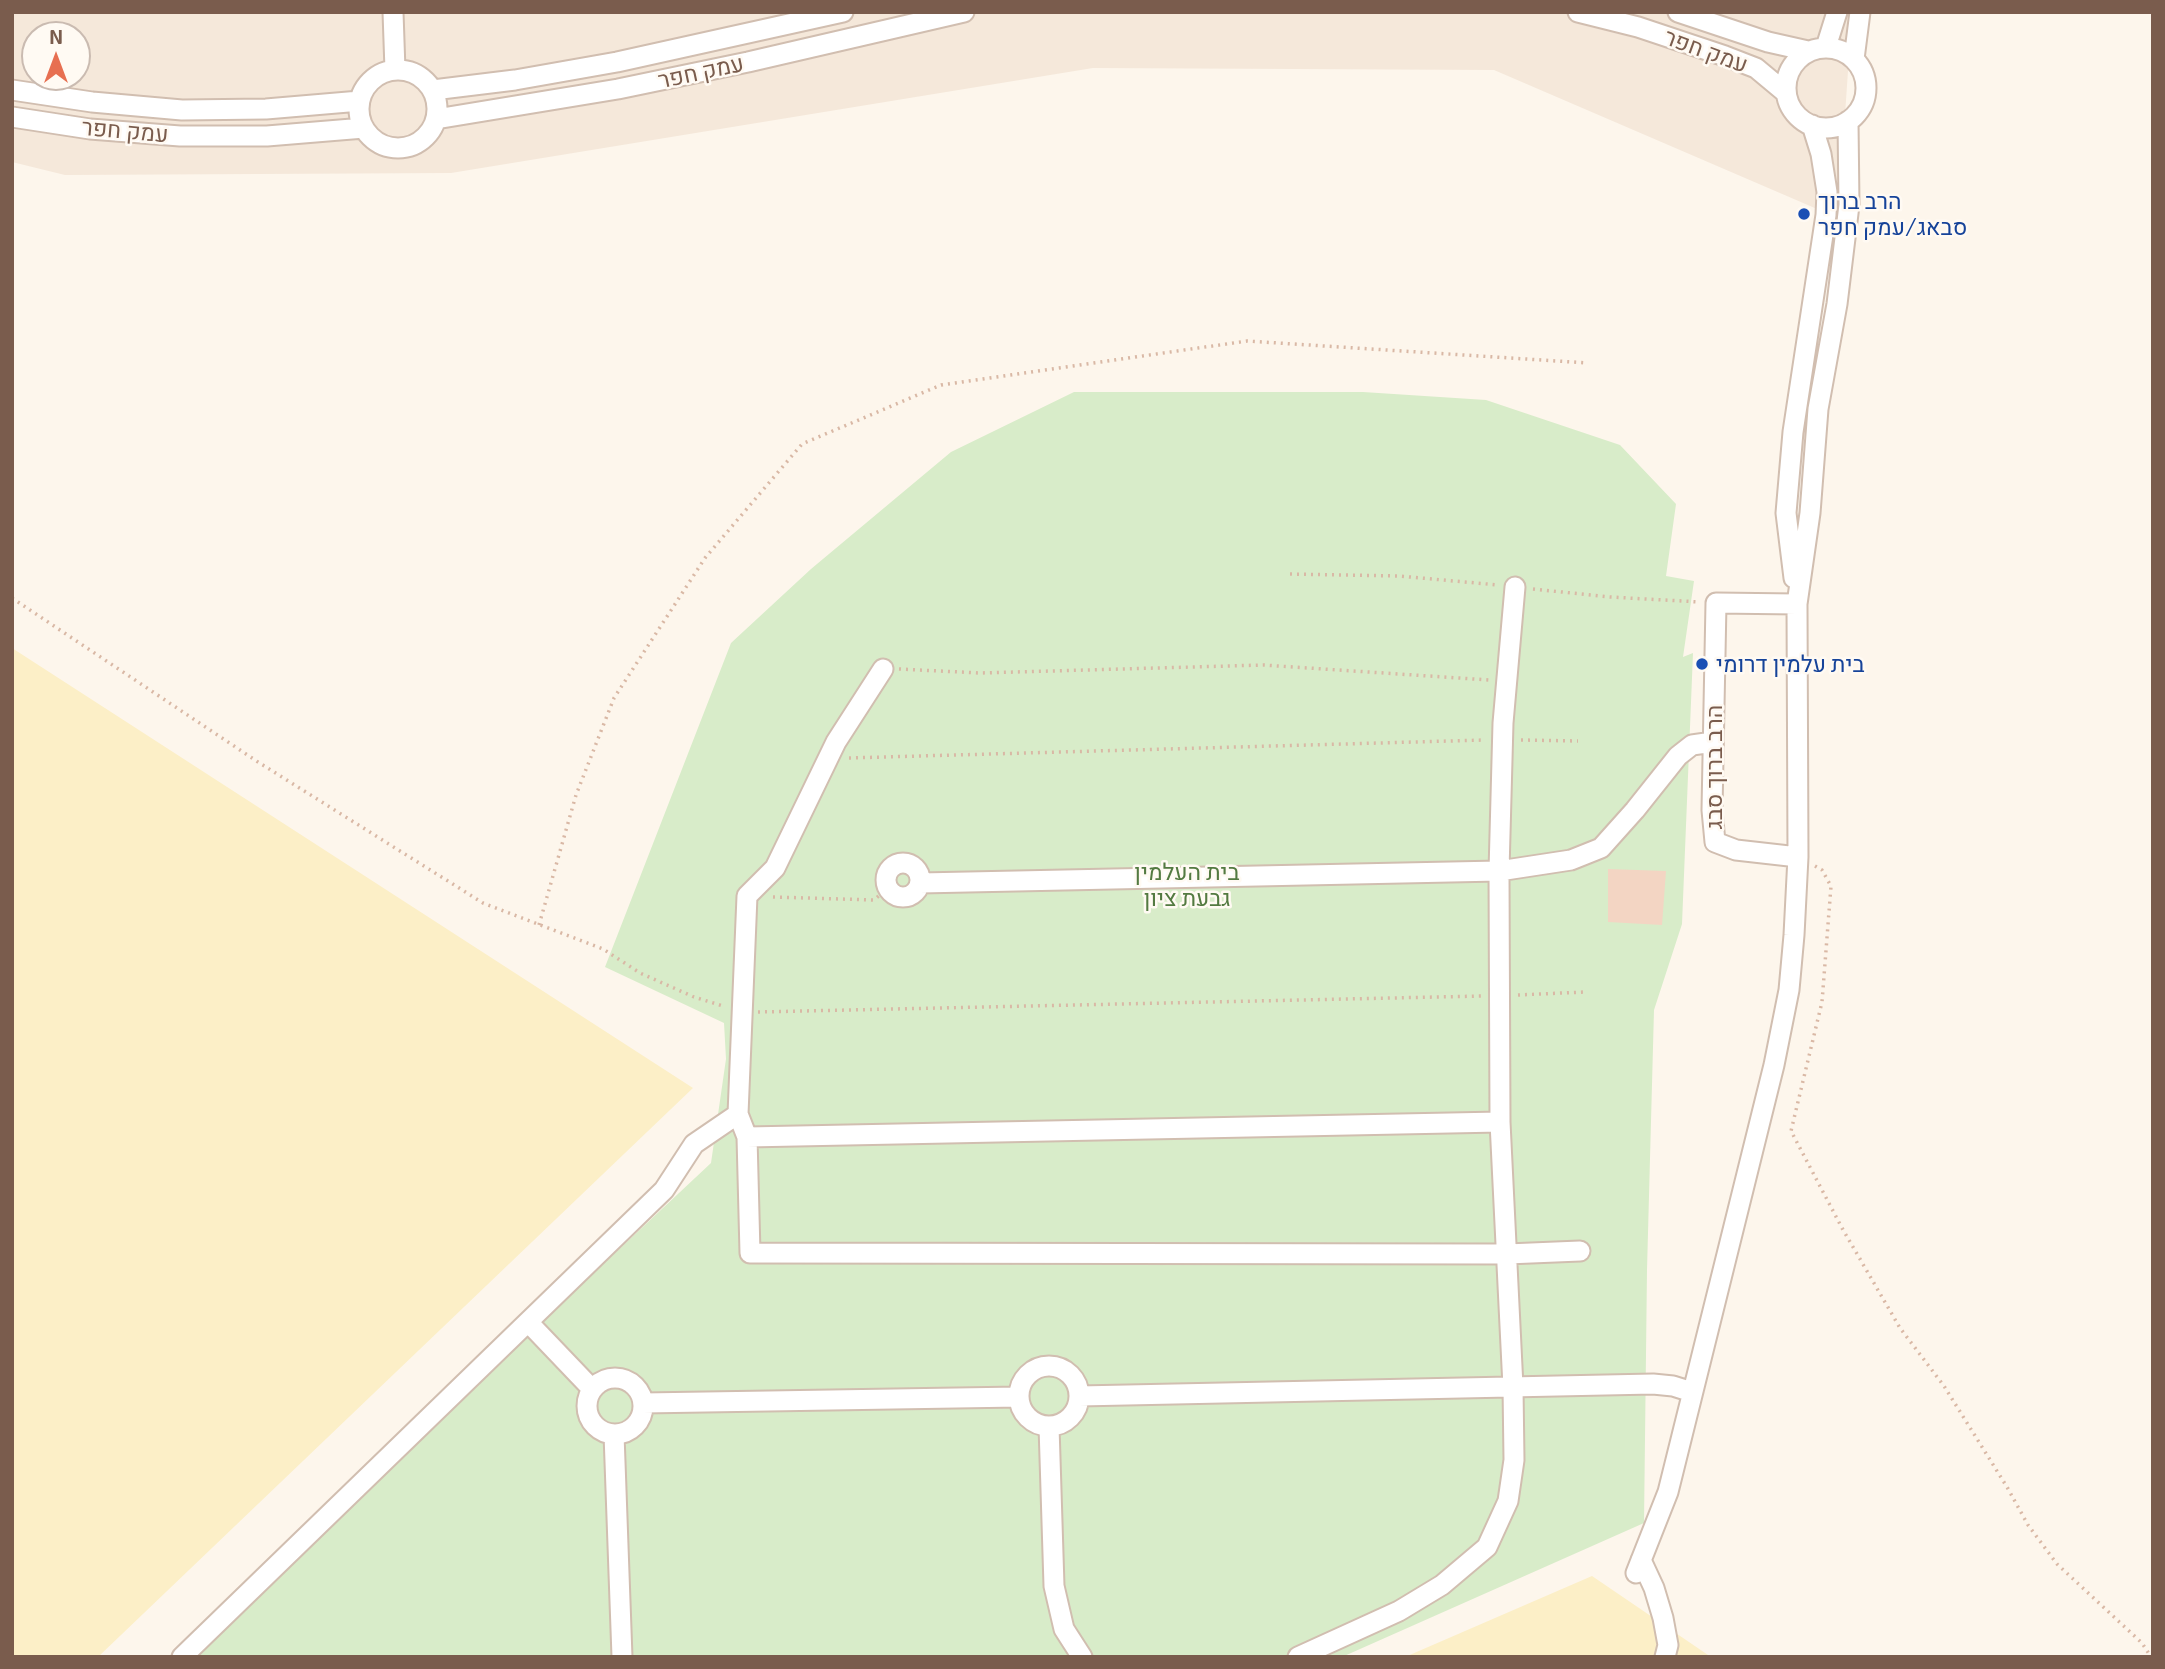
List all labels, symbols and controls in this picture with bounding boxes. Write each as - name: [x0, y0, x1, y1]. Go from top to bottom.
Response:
- north arrow: [21, 21, 91, 91]
- street label: עמק חפר: [1660, 23, 1752, 79]
- text: N: [49, 25, 63, 48]
- street label: עמק חפר: [656, 49, 746, 95]
- street label: עמק חפר: [80, 113, 170, 149]
- place label: הרב ברוך סבאג/עמק חפר: [1818, 187, 1967, 241]
- marker: הרב ברוך סבאג/עמק חפר: [1796, 206, 1812, 222]
- place label: בית עלמין דרומי: [1716, 650, 1865, 678]
- marker: בית עלמין דרומי: [1694, 656, 1710, 672]
- street label: הרב ברוך סבג: [1700, 705, 1728, 829]
- park label: בית העלמין גבעת ציון: [1134, 858, 1240, 912]

